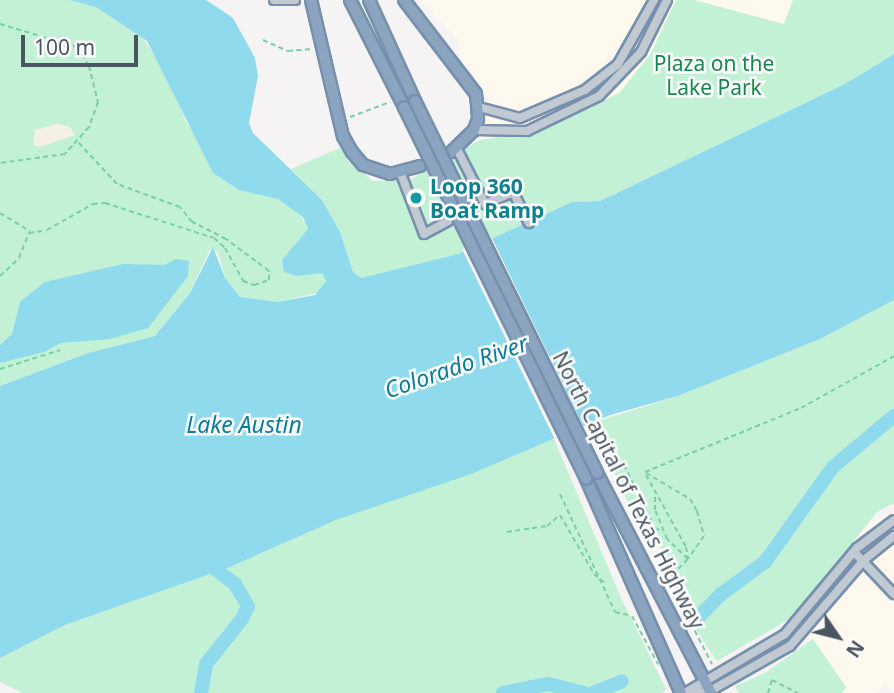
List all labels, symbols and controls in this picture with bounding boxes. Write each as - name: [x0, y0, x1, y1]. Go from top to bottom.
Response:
- scale bar: [24, 21, 142, 65]
- text: 100 m: [34, 33, 95, 61]
- park label: Plaza on the Lake Park: [654, 50, 774, 100]
- place label: Loop 360 Boat Ramp: [430, 173, 544, 223]
- marker: Loop 360 Boat Ramp: [408, 190, 424, 206]
- water label: Colorado River: [381, 329, 531, 403]
- street label: North Capital of Texas Highway: [548, 347, 710, 633]
- water label: Lake Austin: [186, 410, 302, 438]
- north arrow: [803, 602, 873, 672]
- text: N: [840, 635, 870, 663]

